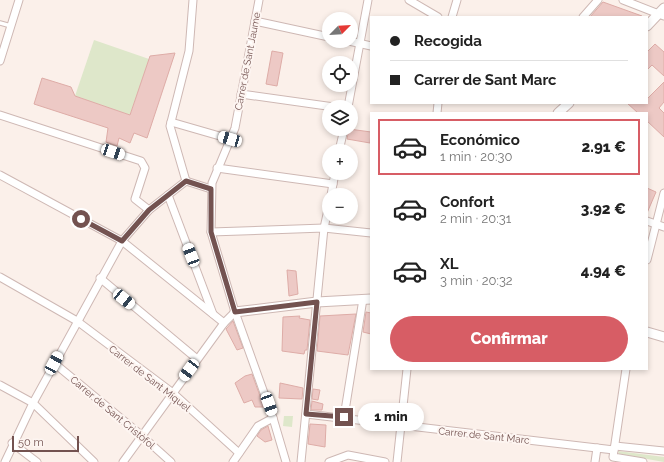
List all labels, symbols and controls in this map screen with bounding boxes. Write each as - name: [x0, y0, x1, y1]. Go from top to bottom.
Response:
- street label: Carrer de Sant Jaume: [233, 11, 262, 111]
- north arrow: [322, 12, 358, 48]
- map controls: [322, 12, 358, 224]
- text: Recogida: [414, 32, 482, 50]
- button: locate: [322, 56, 358, 92]
- text: Carrer de Sant Marc: [414, 71, 557, 89]
- button: layers: [322, 100, 358, 136]
- icon: car: [392, 129, 428, 165]
- car: [217, 130, 243, 148]
- text: Económico: [440, 131, 520, 149]
- text: 2.91 €: [582, 138, 626, 156]
- car: [100, 143, 126, 161]
- button: +: [322, 144, 358, 180]
- text: 1 min · 20:30: [440, 149, 512, 164]
- button: −: [322, 188, 358, 224]
- icon: car: [392, 191, 428, 227]
- text: Confort: [440, 193, 494, 211]
- text: 3.92 €: [581, 200, 626, 218]
- route start: [72, 210, 90, 228]
- text: 2 min · 20:31: [440, 211, 511, 226]
- car: [181, 242, 201, 268]
- icon: car: [392, 253, 428, 289]
- text: XL: [440, 255, 458, 273]
- text: 4.94 €: [581, 262, 626, 280]
- text: 3 min · 20:32: [440, 273, 513, 288]
- car: [111, 287, 137, 311]
- button: Confirmar: [390, 316, 628, 362]
- street label: Carrer de Sant Miquel: [107, 343, 193, 414]
- car: [43, 350, 65, 376]
- car: [177, 357, 201, 383]
- street label: Carrer de Sant Cristòfol: [68, 374, 157, 451]
- car: [259, 391, 279, 417]
- callout: 1 min: [358, 403, 424, 431]
- route end: [335, 408, 353, 426]
- text: 1 min: [374, 409, 408, 424]
- street label: Carrer de Sant Marc: [438, 425, 531, 446]
- scale bar: [12, 434, 79, 453]
- text: 50 m: [18, 436, 44, 449]

